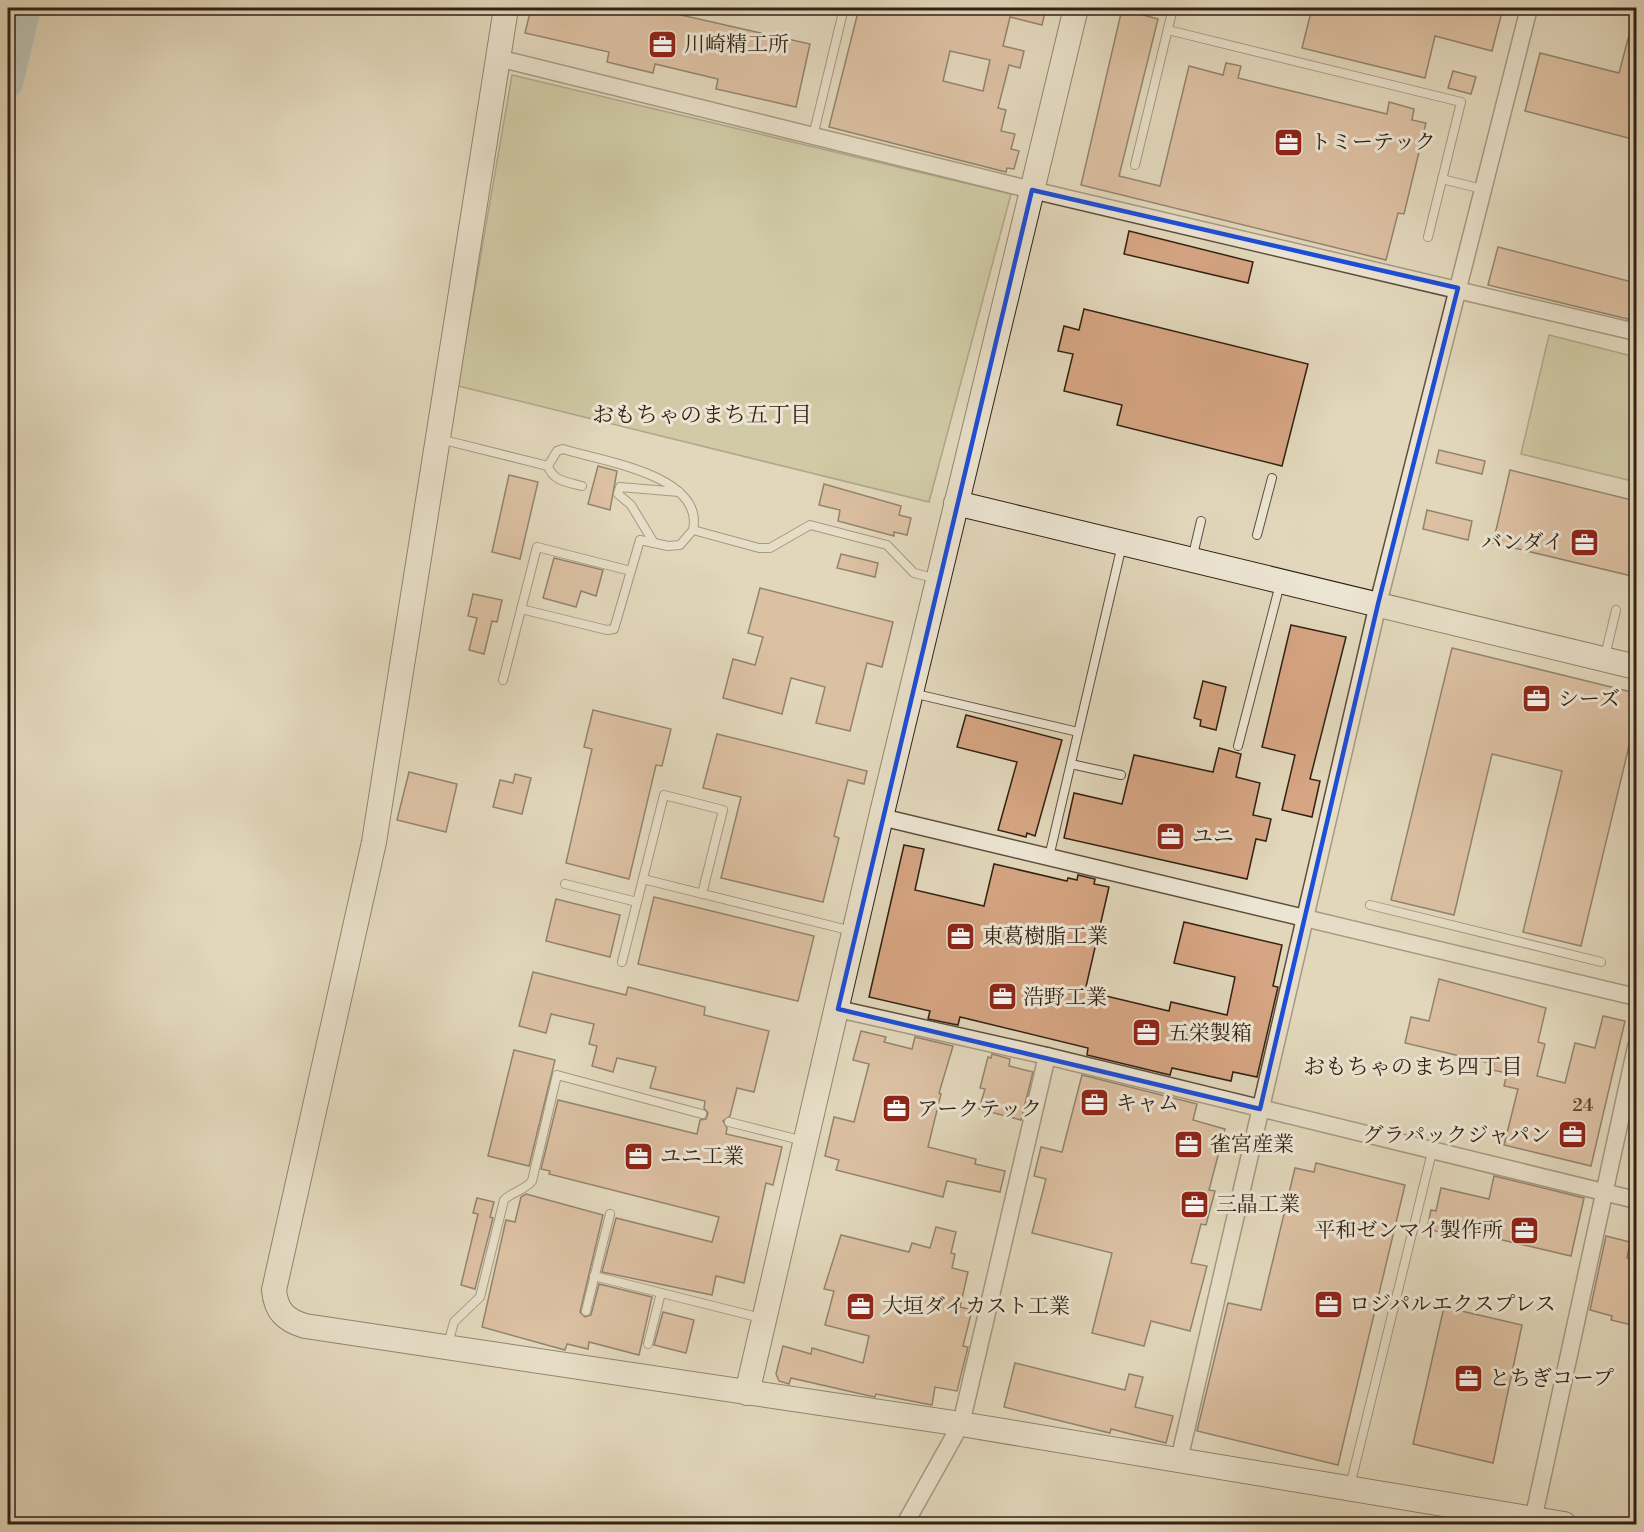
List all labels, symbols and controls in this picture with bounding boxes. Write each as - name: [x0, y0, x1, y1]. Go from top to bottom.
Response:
- office icon: 川崎精工所: [647, 28, 679, 60]
- place label: 川崎精工所: [684, 32, 789, 58]
- office icon: トミーテック: [1273, 126, 1305, 158]
- place label: トミーテック: [1310, 130, 1436, 156]
- district label: おもちゃのまち五丁目: [592, 402, 812, 429]
- office icon: バンダイ: [1569, 526, 1601, 558]
- place label: バンダイ: [1481, 530, 1564, 556]
- office icon: シーズ: [1521, 683, 1553, 715]
- place label: シーズ: [1558, 687, 1620, 713]
- office icon: ユニ: [1155, 820, 1187, 852]
- place label: ユニ: [1192, 824, 1234, 850]
- office icon: 東葛樹脂工業: [945, 920, 977, 952]
- place label: 東葛樹脂工業: [982, 924, 1108, 950]
- office icon: 浩野工業: [986, 981, 1018, 1013]
- place label: 浩野工業: [1023, 985, 1107, 1011]
- office icon: 五栄製箱: [1131, 1017, 1163, 1049]
- place label: 五栄製箱: [1168, 1021, 1252, 1047]
- district label: おもちゃのまち四丁目: [1303, 1054, 1523, 1081]
- office icon: キャム: [1079, 1087, 1111, 1119]
- place label: キャム: [1116, 1091, 1179, 1117]
- office icon: アークテック: [880, 1093, 912, 1125]
- house number: 24: [1572, 1094, 1594, 1117]
- place label: アークテック: [917, 1097, 1042, 1123]
- office icon: グラパックジャパン: [1556, 1119, 1588, 1151]
- place label: グラパックジャパン: [1362, 1123, 1551, 1149]
- office icon: 雀宮産業: [1173, 1128, 1205, 1160]
- place label: 雀宮産業: [1210, 1132, 1294, 1158]
- office icon: ユニ工業: [623, 1140, 655, 1172]
- place label: ユニ工業: [660, 1144, 744, 1170]
- office icon: 三晶工業: [1179, 1188, 1211, 1220]
- place label: 三晶工業: [1216, 1192, 1300, 1218]
- office icon: 平和ゼンマイ製作所: [1508, 1214, 1540, 1246]
- place label: 平和ゼンマイ製作所: [1314, 1218, 1503, 1244]
- office icon: ロジパルエクスプレス: [1312, 1288, 1344, 1320]
- office icon: 大垣ダイカスト工業: [845, 1290, 877, 1322]
- place label: ロジパルエクスプレス: [1349, 1292, 1556, 1318]
- place label: 大垣ダイカスト工業: [882, 1294, 1070, 1320]
- office icon: とちぎコープ: [1452, 1362, 1484, 1394]
- place label: とちぎコープ: [1489, 1366, 1614, 1392]

